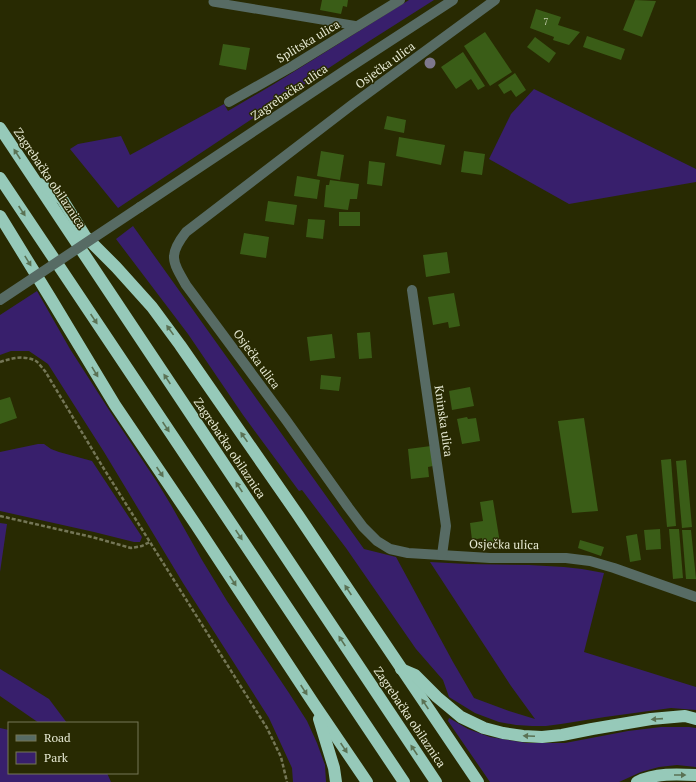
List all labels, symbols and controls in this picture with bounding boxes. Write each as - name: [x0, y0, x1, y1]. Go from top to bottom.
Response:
- house number: 7: [543, 15, 549, 28]
- street label: Splitska ulica: [274, 16, 342, 66]
- street label: Osječka ulica: [352, 38, 418, 92]
- street label: Zagrebačka ulica: [248, 61, 330, 123]
- street label: Zagrebačka obilaznica: [11, 125, 89, 231]
- one-way arrow: [13, 149, 21, 159]
- one-way arrow: [18, 206, 26, 216]
- one-way arrow: [24, 256, 32, 266]
- one-way arrow: [90, 314, 98, 324]
- one-way arrow: [165, 325, 174, 336]
- street label: Osječka ulica: [230, 326, 284, 392]
- one-way arrow: [92, 366, 99, 378]
- one-way arrow: [163, 374, 171, 384]
- street label: Kninska ulica: [432, 384, 456, 458]
- street label: Zagrebačka obilaznica: [191, 395, 269, 501]
- one-way arrow: [162, 422, 170, 432]
- one-way arrow: [240, 432, 248, 442]
- one-way arrow: [156, 467, 164, 477]
- one-way arrow: [235, 482, 243, 492]
- one-way arrow: [235, 530, 243, 540]
- street label: Osječka ulica: [469, 536, 539, 552]
- one-way arrow: [229, 575, 236, 587]
- one-way arrow: [344, 585, 352, 595]
- one-way arrow: [338, 636, 346, 647]
- street label: Zagrebačka obilaznica: [371, 664, 449, 770]
- one-way arrow: [300, 685, 308, 695]
- one-way arrow: [421, 698, 429, 709]
- one-way arrow: [651, 715, 663, 722]
- legend: [8, 722, 138, 774]
- text: Road: [44, 730, 71, 745]
- one-way arrow: [522, 733, 535, 739]
- one-way arrow: [340, 743, 348, 753]
- one-way arrow: [411, 744, 418, 755]
- text: Park: [44, 750, 69, 765]
- one-way arrow: [674, 772, 687, 778]

